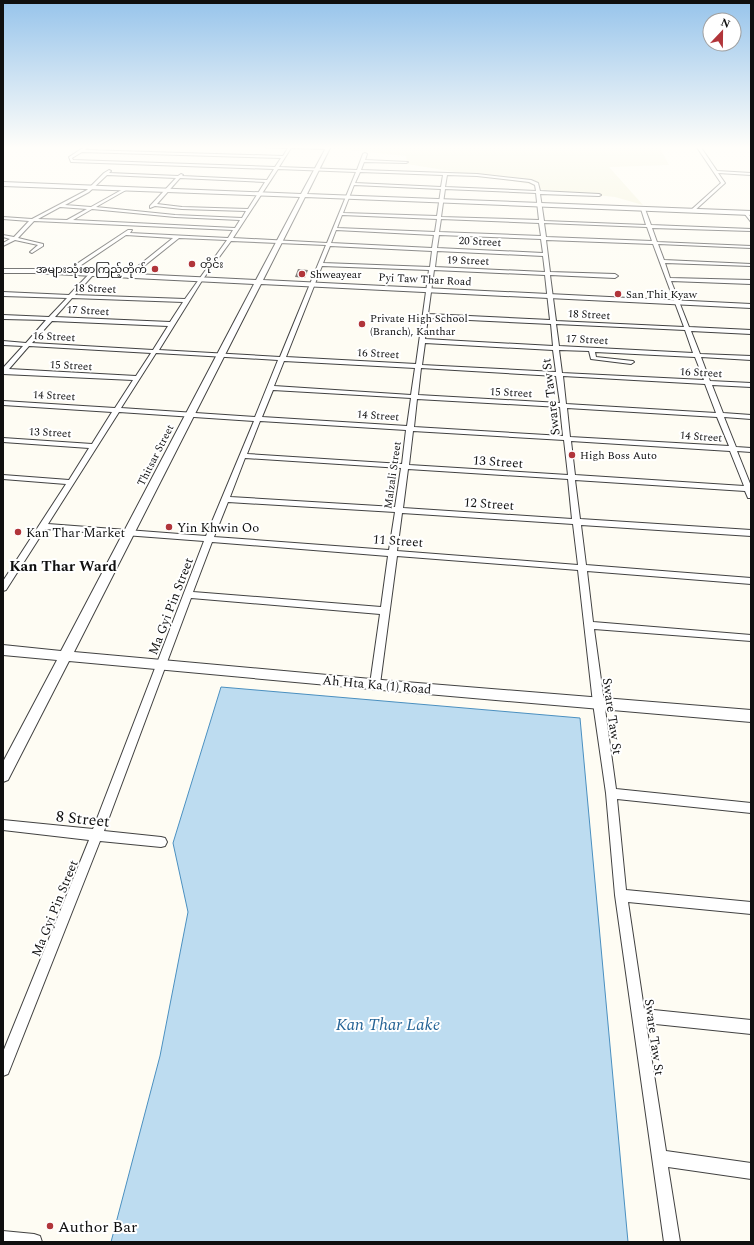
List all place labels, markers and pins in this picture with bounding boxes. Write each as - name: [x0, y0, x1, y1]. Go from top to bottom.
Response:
- place label: တိုင်း: [200, 256, 224, 273]
- marker: တိုင်း: [187, 259, 197, 269]
- place label: အများသုံးစာကြည့်တိုက်: [36, 261, 147, 278]
- marker: အများသုံးစာကြည့်တိုက်: [150, 264, 160, 274]
- place label: Shweayear: [310, 266, 362, 283]
- marker: Shweayear: [297, 269, 307, 279]
- place label: San Thit Kyaw: [626, 286, 698, 303]
- marker: San Thit Kyaw: [613, 289, 623, 299]
- place label: Private High School (Branch), Kanthar: [370, 310, 468, 340]
- marker: Private High School (Branch), Kanthar: [357, 319, 367, 329]
- place label: High Boss Auto: [580, 447, 657, 464]
- marker: High Boss Auto: [567, 450, 577, 460]
- place label: Yin Khwin Oo: [177, 518, 259, 538]
- marker: Yin Khwin Oo: [164, 522, 174, 532]
- place label: Kan Thar Market: [26, 523, 126, 543]
- marker: Kan Thar Market: [13, 527, 23, 537]
- place label: Author Bar: [58, 1215, 137, 1239]
- marker: Author Bar: [45, 1221, 55, 1231]

